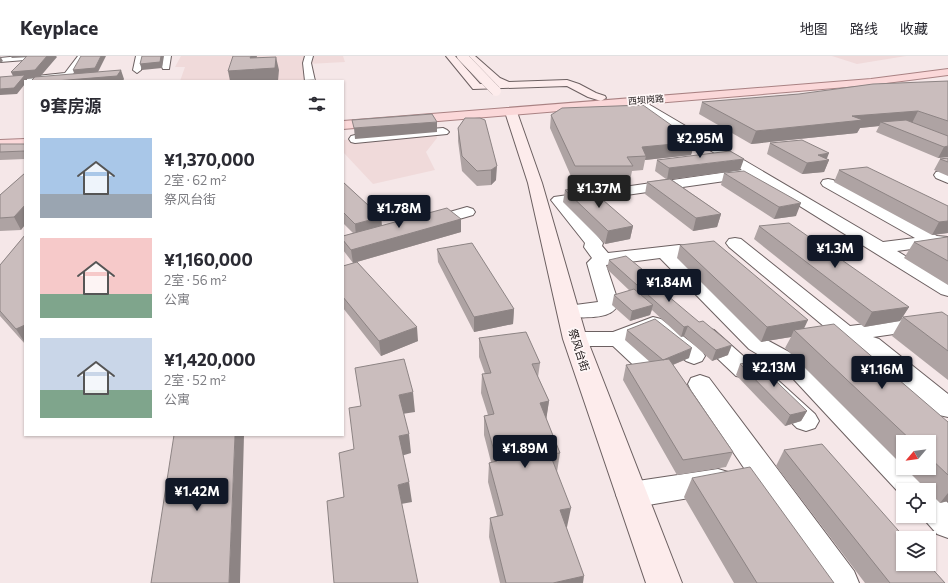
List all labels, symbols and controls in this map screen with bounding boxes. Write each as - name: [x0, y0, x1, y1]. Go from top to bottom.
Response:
- text: Keyplace: [20, 16, 98, 39]
- text: 地图: [800, 20, 828, 37]
- text: 路线: [850, 20, 878, 37]
- text: 收藏: [900, 20, 928, 37]
- street label: 西坝岗路: [628, 92, 664, 107]
- icon: filters: [306, 93, 328, 115]
- text: 9套房源: [40, 95, 102, 116]
- pin: ¥2.95M: [667, 125, 733, 159]
- text: ¥2.95M: [676, 130, 724, 146]
- text: ¥1,370,000: [164, 149, 255, 170]
- icon: home: [72, 154, 120, 202]
- text: 2室 · 62 m²: [164, 172, 226, 188]
- pin: ¥1.37M: [566, 175, 632, 209]
- text: ¥1.37M: [577, 180, 621, 196]
- text: 祭风台街: [164, 191, 216, 207]
- pin: ¥1.78M: [366, 195, 432, 229]
- text: ¥1.78M: [376, 200, 422, 216]
- pin: ¥1.3M: [807, 235, 863, 269]
- text: ¥1.3M: [816, 240, 854, 256]
- text: ¥1,160,000: [164, 249, 253, 270]
- icon: home: [72, 254, 120, 302]
- pin: ¥1.84M: [636, 269, 702, 303]
- text: 2室 · 56 m²: [164, 272, 227, 288]
- text: ¥1.84M: [646, 274, 692, 290]
- text: 公寓: [164, 291, 190, 307]
- street label: 祭风台街: [566, 327, 592, 373]
- text: ¥1,420,000: [164, 349, 256, 370]
- icon: home: [72, 354, 120, 402]
- pin: ¥2.13M: [741, 354, 807, 388]
- pin: ¥1.16M: [849, 356, 915, 390]
- text: ¥2.13M: [752, 359, 796, 375]
- text: ¥1.16M: [860, 361, 904, 377]
- text: 2室 · 52 m²: [164, 372, 226, 388]
- text: 公寓: [164, 391, 190, 407]
- pin: ¥1.89M: [492, 435, 558, 469]
- north arrow: [896, 435, 936, 475]
- map controls: [896, 435, 936, 571]
- text: ¥1.89M: [502, 440, 548, 456]
- pin: ¥1.42M: [164, 478, 230, 512]
- text: ¥1.42M: [174, 483, 220, 499]
- button: locate: [896, 483, 936, 523]
- button: layers: [896, 531, 936, 571]

